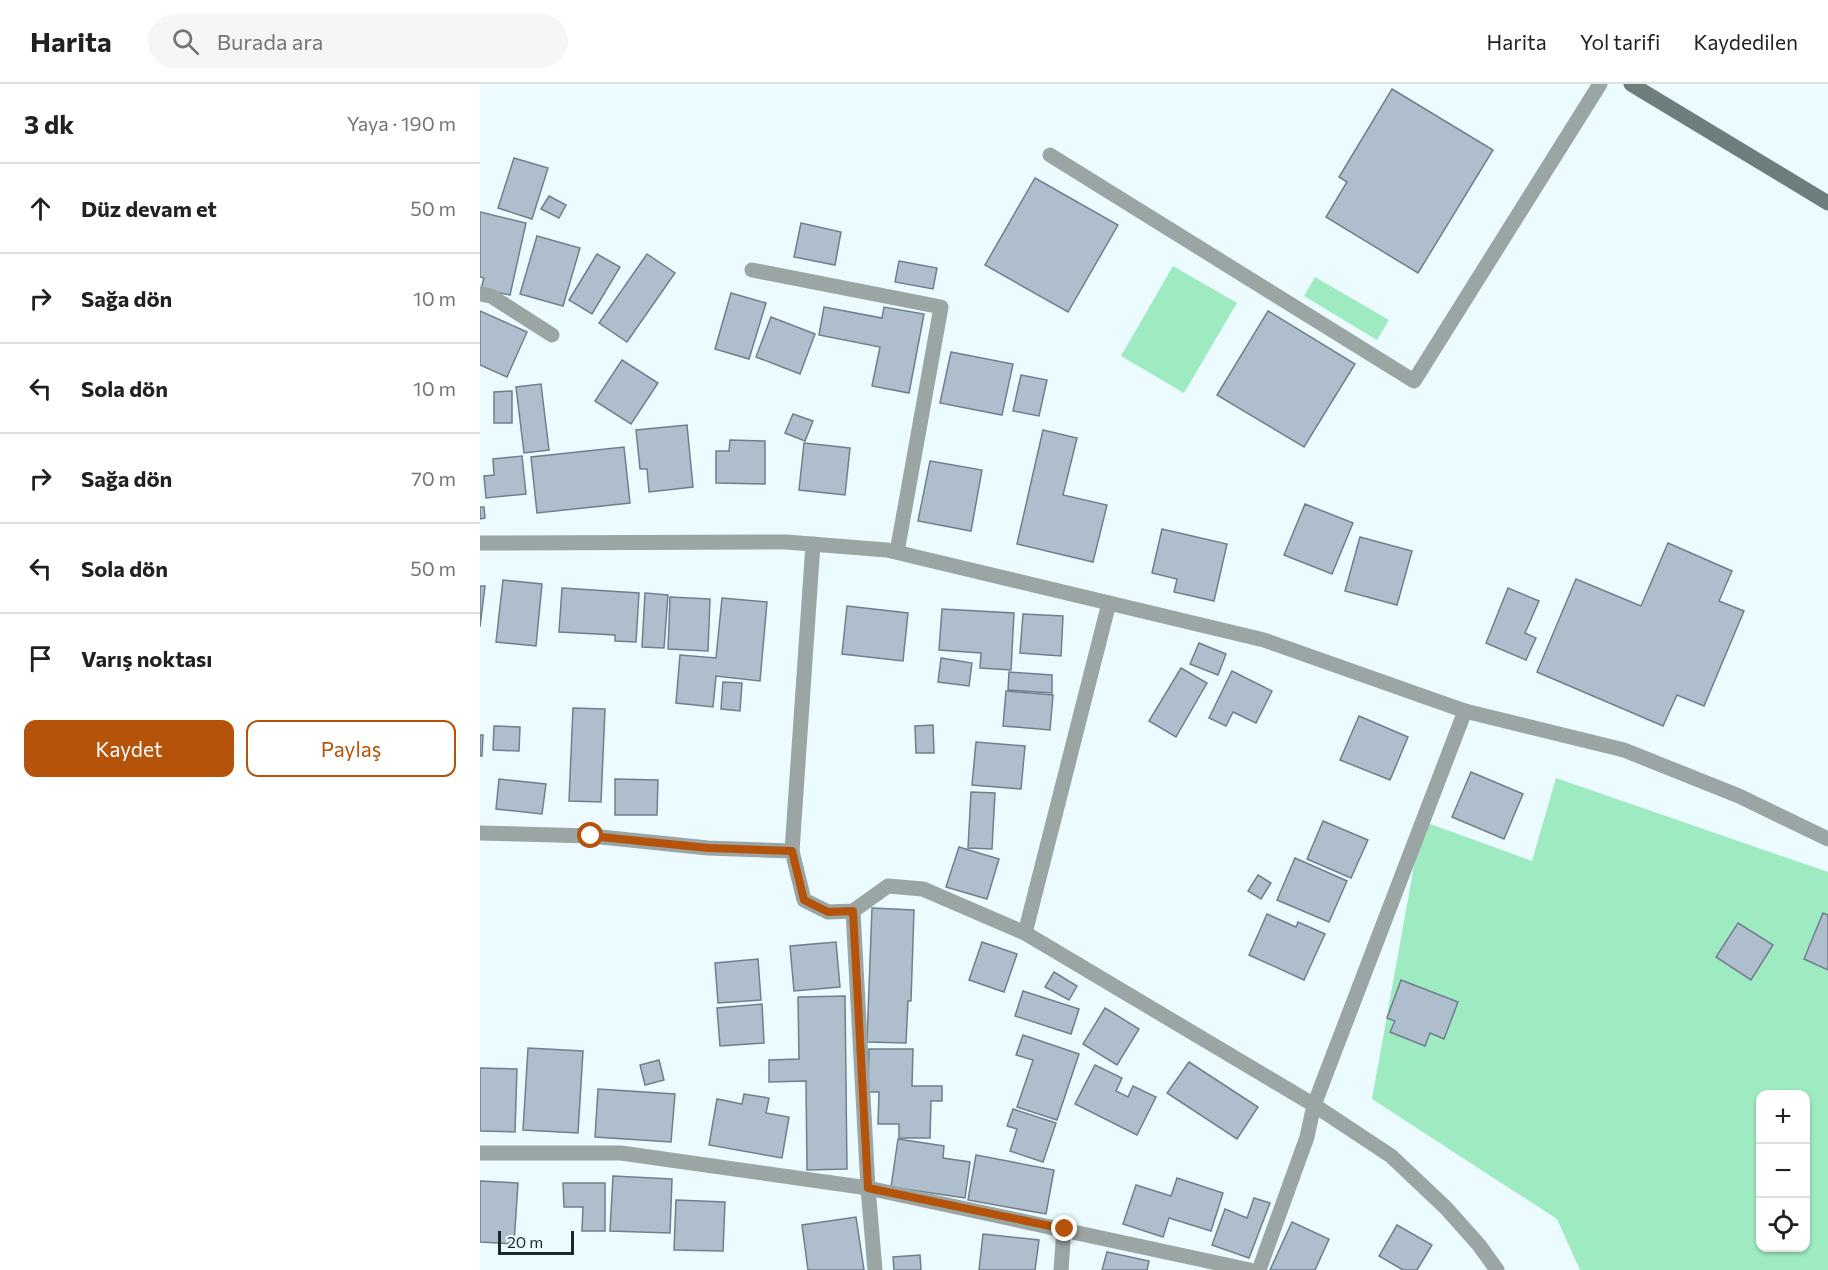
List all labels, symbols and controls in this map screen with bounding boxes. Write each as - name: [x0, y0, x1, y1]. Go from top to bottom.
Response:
- search box: [148, 14, 568, 68]
- text: Harita: [30, 24, 112, 58]
- icon: search: [169, 25, 202, 58]
- text: Burada ara: [217, 28, 323, 55]
- text: Harita: [1487, 29, 1547, 54]
- text: Yol tarifi: [1580, 29, 1660, 54]
- text: Kaydedilen: [1693, 29, 1798, 54]
- text: 3 dk: [24, 108, 74, 139]
- text: Yaya · 190 m: [347, 111, 456, 135]
- icon: ahead: [24, 192, 57, 225]
- text: Düz devam et: [81, 195, 217, 222]
- text: 50 m: [410, 196, 456, 220]
- icon: right: [24, 282, 57, 315]
- text: Sağa dön: [81, 285, 172, 312]
- text: 10 m: [413, 286, 456, 310]
- icon: left: [24, 372, 57, 405]
- text: Sola dön: [81, 375, 168, 402]
- text: 10 m: [413, 376, 456, 400]
- icon: right: [24, 462, 57, 495]
- text: Sağa dön: [81, 465, 172, 492]
- text: 70 m: [411, 466, 456, 490]
- icon: left: [24, 552, 57, 585]
- text: Sola dön: [81, 555, 168, 582]
- text: 50 m: [410, 556, 456, 580]
- icon: arrive: [24, 642, 57, 675]
- text: Varış noktası: [81, 645, 212, 672]
- button: Kaydet: [24, 720, 234, 777]
- button: Paylaş: [246, 720, 456, 777]
- route start: [577, 822, 603, 848]
- map controls: [1756, 1090, 1810, 1252]
- button: +: [1756, 1090, 1810, 1144]
- button: −: [1756, 1144, 1810, 1198]
- button: locate: [1756, 1198, 1810, 1252]
- route end: [1051, 1215, 1077, 1241]
- scale bar: [498, 1228, 574, 1256]
- text: 20 m: [507, 1232, 543, 1251]

